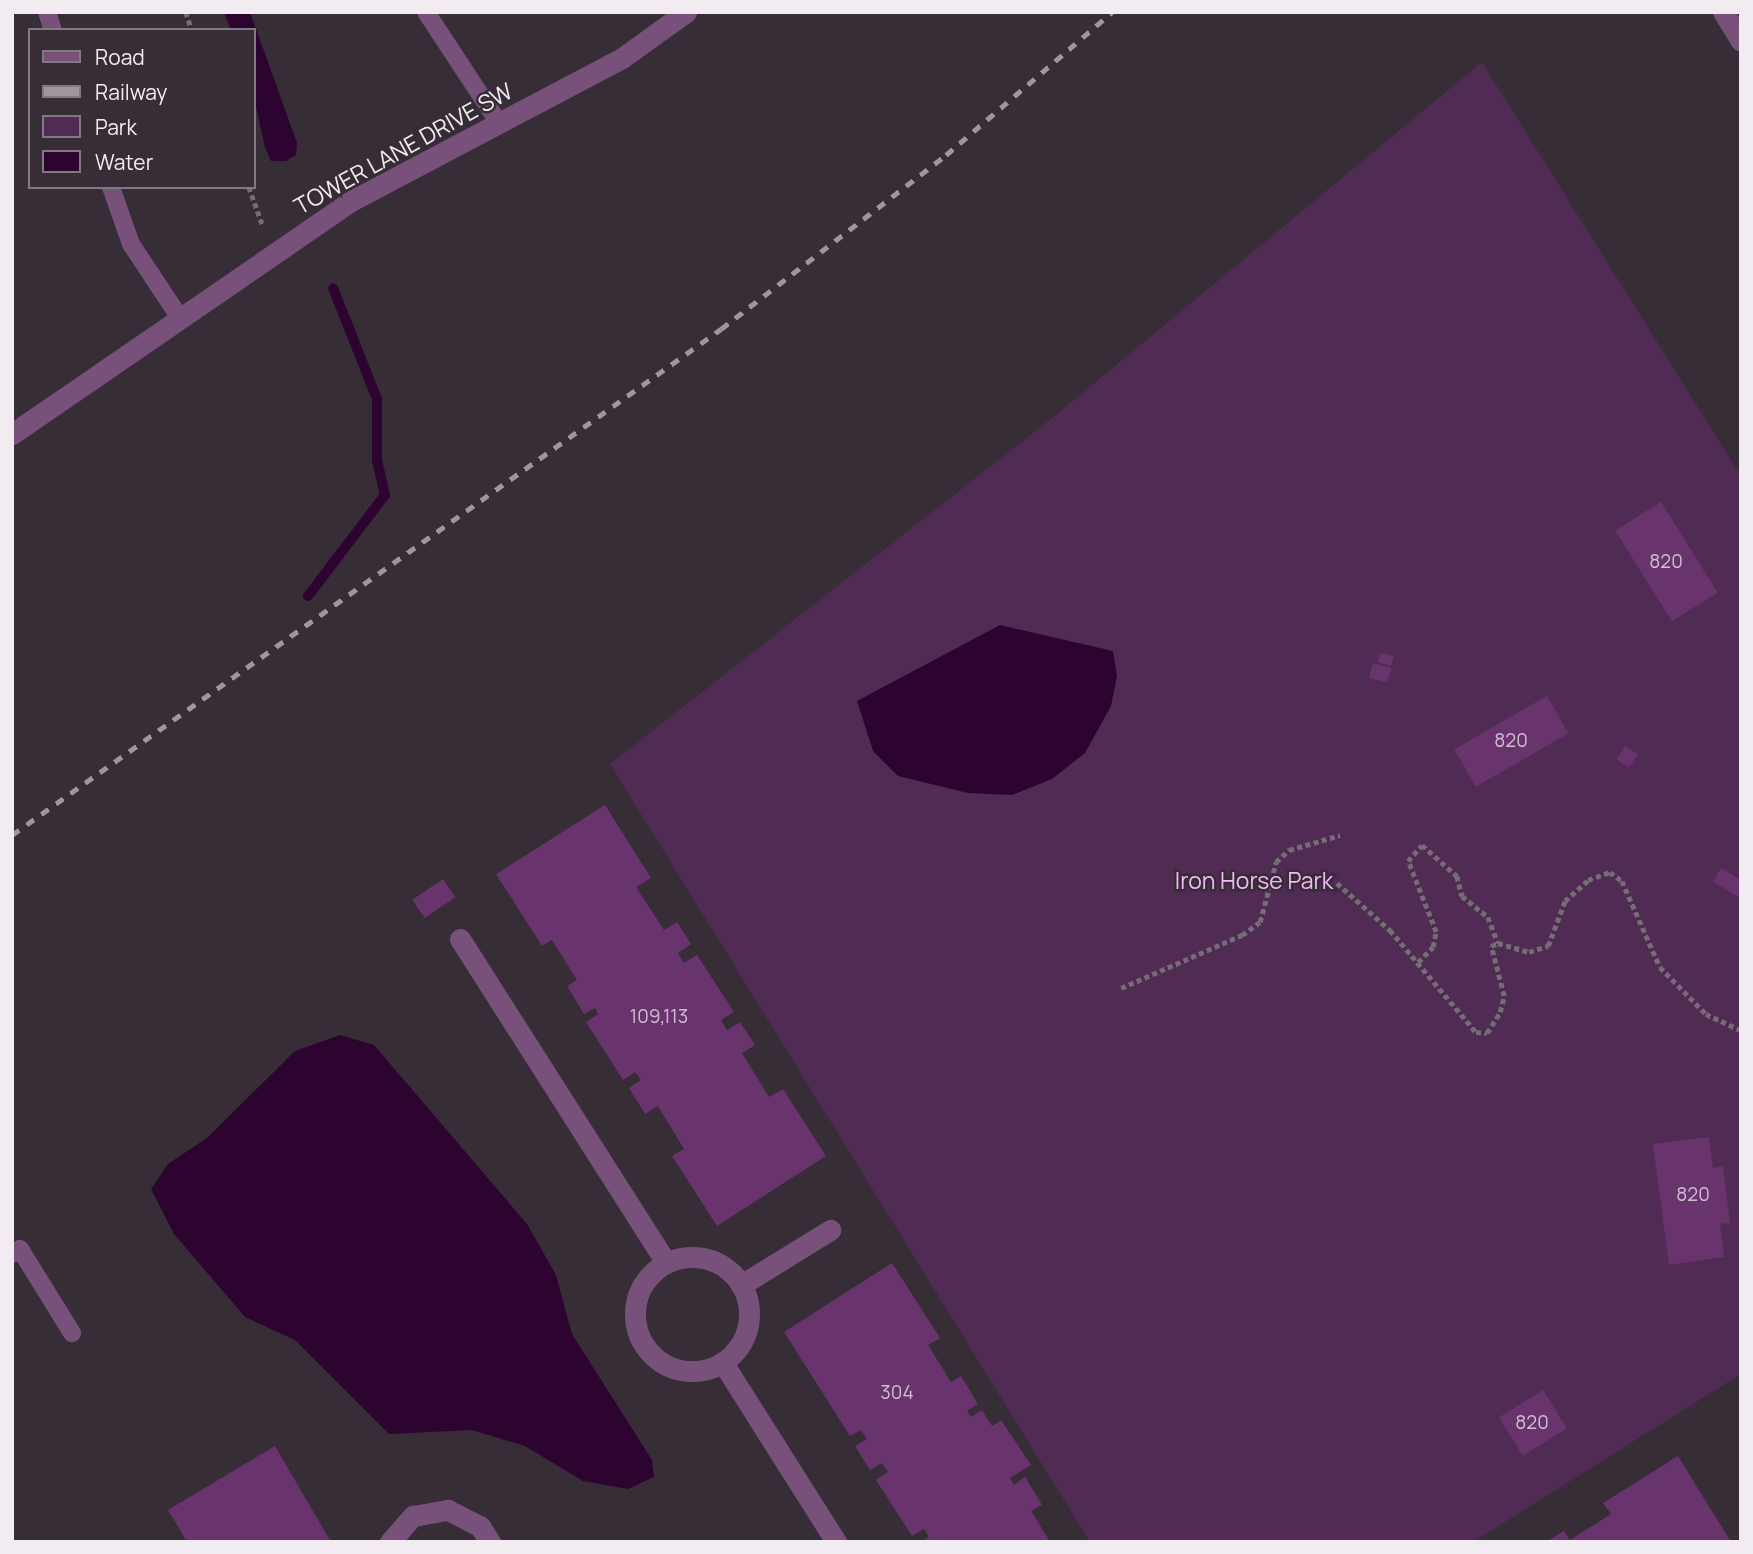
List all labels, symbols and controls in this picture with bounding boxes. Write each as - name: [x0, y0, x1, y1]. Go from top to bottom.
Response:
- legend: [28, 28, 256, 189]
- text: Road: [95, 43, 145, 71]
- street label: TOWER LANE DRIVE SW: [289, 76, 517, 220]
- text: Railway: [95, 78, 167, 106]
- text: Park: [95, 113, 137, 141]
- text: Water: [95, 148, 153, 176]
- house number: 820: [1649, 551, 1683, 573]
- house number: 820: [1494, 730, 1528, 752]
- park label: Iron Horse Park: [1175, 866, 1333, 894]
- house number: 109,113: [630, 1006, 688, 1028]
- house number: 820: [1676, 1184, 1710, 1206]
- house number: 304: [880, 1382, 914, 1404]
- house number: 820: [1515, 1412, 1549, 1434]

